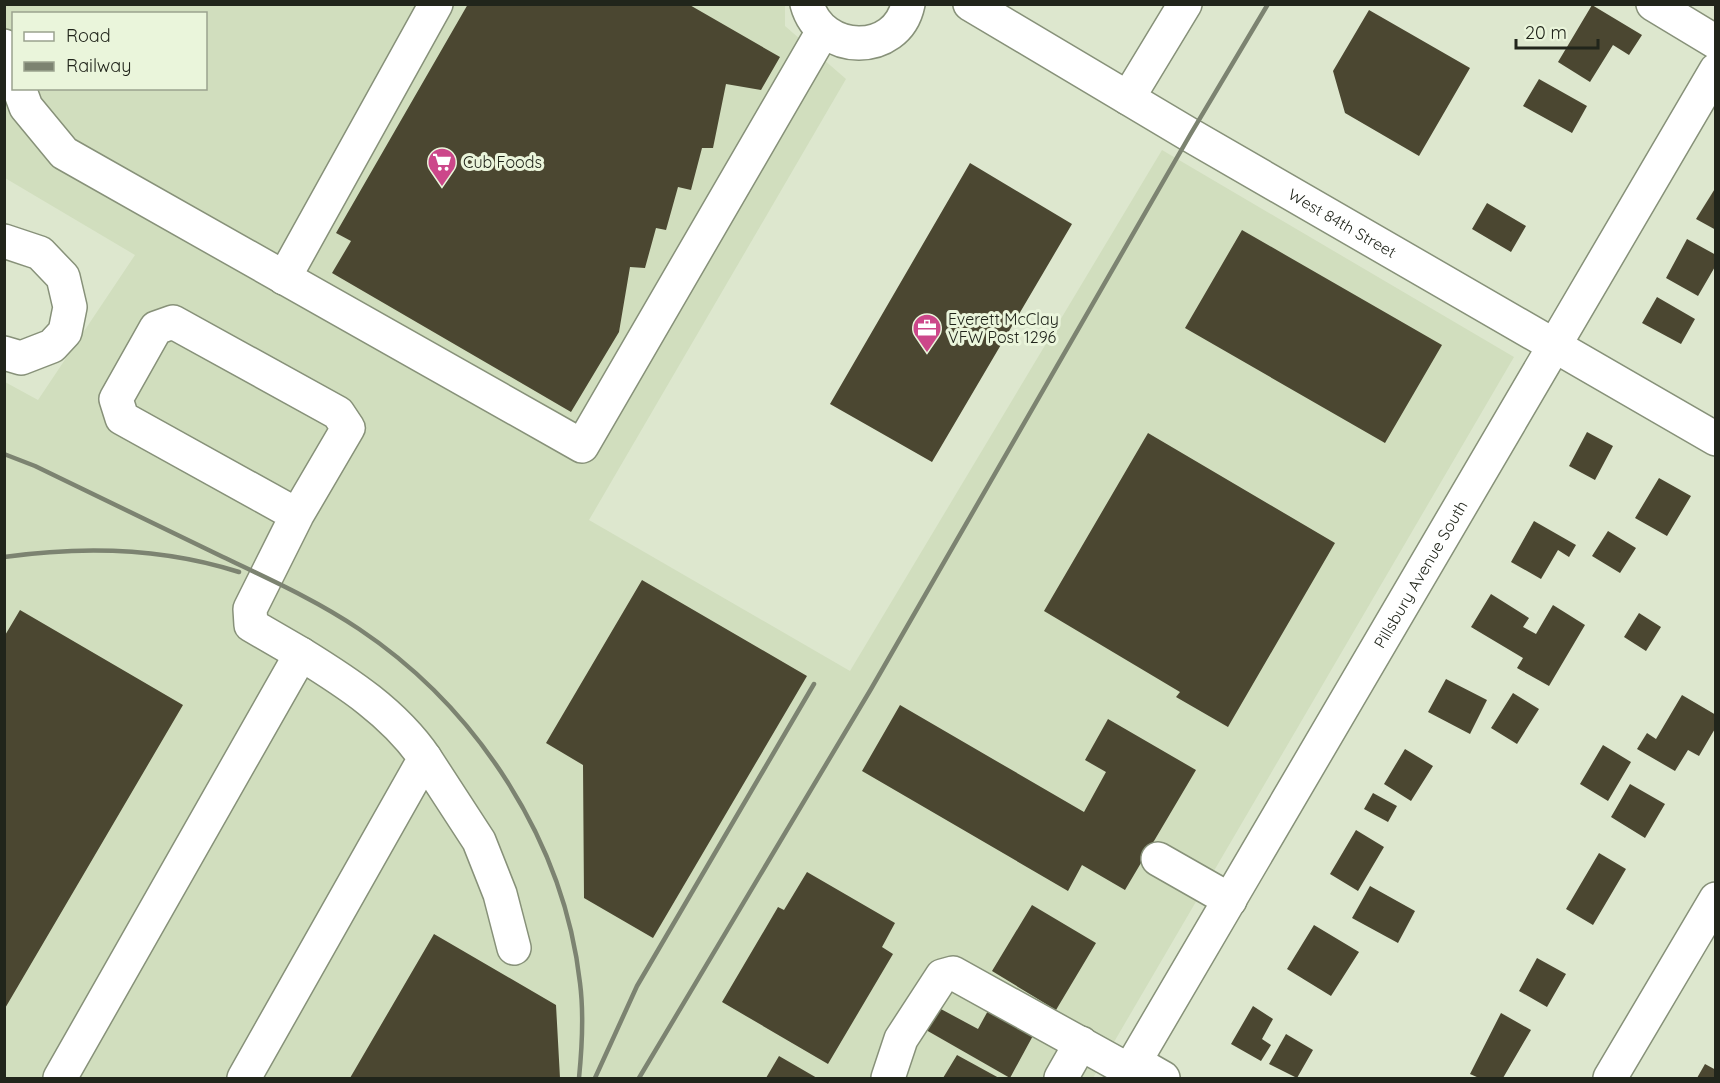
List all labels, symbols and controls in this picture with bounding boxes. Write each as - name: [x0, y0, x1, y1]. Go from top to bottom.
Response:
- legend: [12, 12, 207, 90]
- scale bar: [1516, 12, 1598, 50]
- text: 20 m: [1525, 21, 1567, 44]
- text: Road: [66, 24, 111, 47]
- text: Railway: [66, 54, 132, 77]
- supermarket icon: Cub Foods: [426, 146, 458, 188]
- place label: Cub Foods: [463, 152, 542, 172]
- street label: West 84th Street: [1285, 184, 1400, 262]
- place label: Everett McClay VFW Post 1296: [948, 309, 1059, 347]
- office icon: Everett McClay VFW Post 1296: [911, 312, 943, 354]
- street label: Pillsbury Avenue South: [1369, 497, 1471, 652]

